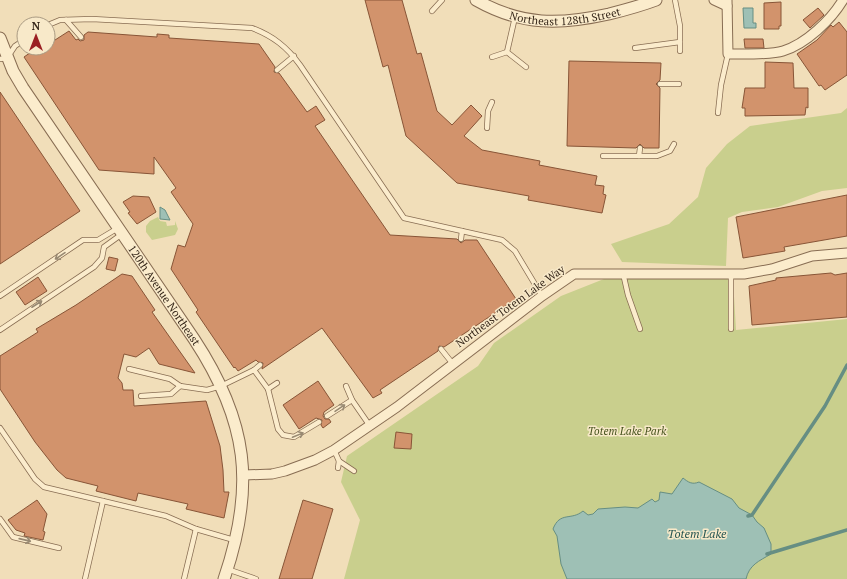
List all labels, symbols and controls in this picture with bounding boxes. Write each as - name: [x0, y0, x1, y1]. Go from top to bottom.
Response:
- street label: Northeast 128th Street: [508, 4, 622, 28]
- north arrow: [16, 16, 56, 56]
- text: N: [32, 19, 41, 33]
- street label: 120th Avenue Northeast: [125, 242, 203, 348]
- one-way arrow: [55, 252, 66, 260]
- street label: Northeast Totem Lake Way: [453, 261, 568, 350]
- one-way arrow: [31, 300, 42, 308]
- one-way arrow: [334, 404, 345, 412]
- park label: Totem Lake Park: [588, 424, 667, 438]
- one-way arrow: [292, 430, 304, 438]
- water label: Totem Lake: [668, 526, 727, 541]
- one-way arrow: [18, 537, 31, 545]

